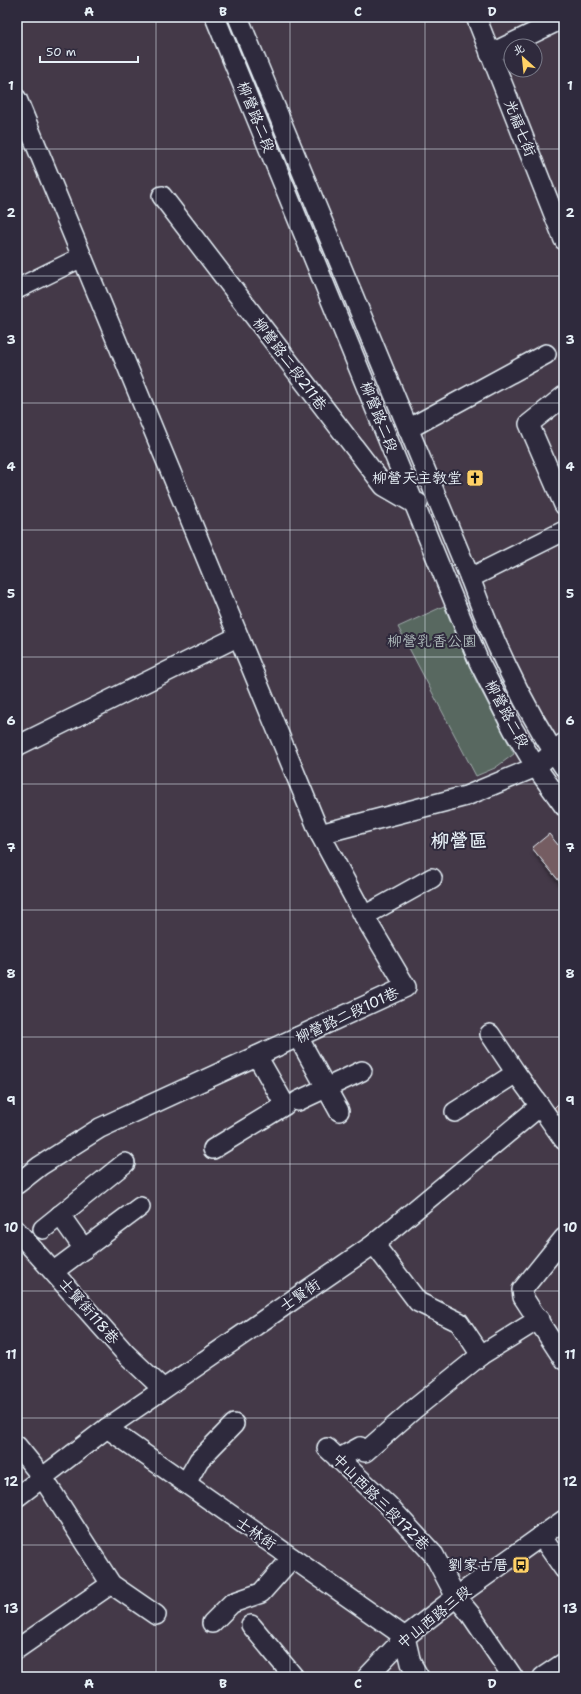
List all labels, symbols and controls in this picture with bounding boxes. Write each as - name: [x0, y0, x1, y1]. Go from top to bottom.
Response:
- text: A: [84, 3, 94, 20]
- text: B: [219, 3, 227, 20]
- text: C: [354, 3, 362, 20]
- text: D: [487, 3, 497, 20]
- scale bar: [40, 38, 138, 64]
- north arrow: [503, 38, 543, 78]
- text: 北: [510, 40, 527, 59]
- text: 50 m: [46, 44, 76, 60]
- text: 1: [8, 77, 14, 94]
- text: 1: [567, 77, 573, 94]
- street label: 柳營路二段: [233, 78, 279, 156]
- street label: 光福七街: [499, 96, 541, 160]
- text: 2: [6, 204, 16, 221]
- text: 2: [565, 204, 575, 221]
- street label: 柳營路二段211巷: [248, 313, 332, 415]
- text: 3: [6, 331, 16, 348]
- text: 3: [565, 331, 575, 348]
- street label: 柳營路二段: [356, 378, 402, 456]
- text: 4: [6, 458, 16, 475]
- text: 4: [565, 458, 575, 475]
- place label: 柳營天主教堂: [372, 468, 462, 488]
- church icon: 柳營天主教堂: [465, 468, 485, 488]
- text: 5: [7, 585, 15, 602]
- text: 5: [566, 585, 574, 602]
- park label: 柳營乳香公園: [387, 631, 477, 651]
- street label: 柳營路二段: [481, 676, 533, 752]
- text: 6: [6, 712, 16, 729]
- text: 6: [565, 712, 575, 729]
- district label: 柳營區: [430, 828, 488, 853]
- text: 7: [6, 839, 16, 856]
- text: 7: [565, 839, 575, 856]
- text: 8: [6, 965, 16, 982]
- text: 8: [565, 965, 575, 982]
- street label: 柳營路二段101巷: [292, 982, 402, 1048]
- text: 9: [6, 1092, 16, 1109]
- text: 9: [565, 1092, 575, 1109]
- text: 10: [4, 1219, 18, 1236]
- text: 10: [563, 1219, 577, 1236]
- street label: 士賢街118巷: [54, 1273, 124, 1349]
- street label: 士賢街: [276, 1274, 324, 1316]
- text: 11: [5, 1346, 17, 1363]
- text: 11: [564, 1346, 576, 1363]
- street label: 中山西路三段172巷: [328, 1449, 434, 1555]
- text: 12: [4, 1473, 18, 1490]
- text: 12: [563, 1473, 577, 1490]
- street label: 士林街: [232, 1512, 280, 1554]
- place label: 劉家古厝: [448, 1555, 508, 1575]
- bus stop icon: 劉家古厝: [511, 1555, 531, 1575]
- street label: 中山西路三段: [393, 1581, 475, 1653]
- text: 13: [4, 1600, 18, 1617]
- text: 13: [563, 1600, 577, 1617]
- text: A: [84, 1675, 94, 1692]
- text: B: [219, 1675, 227, 1692]
- text: C: [354, 1675, 362, 1692]
- text: D: [487, 1675, 497, 1692]

